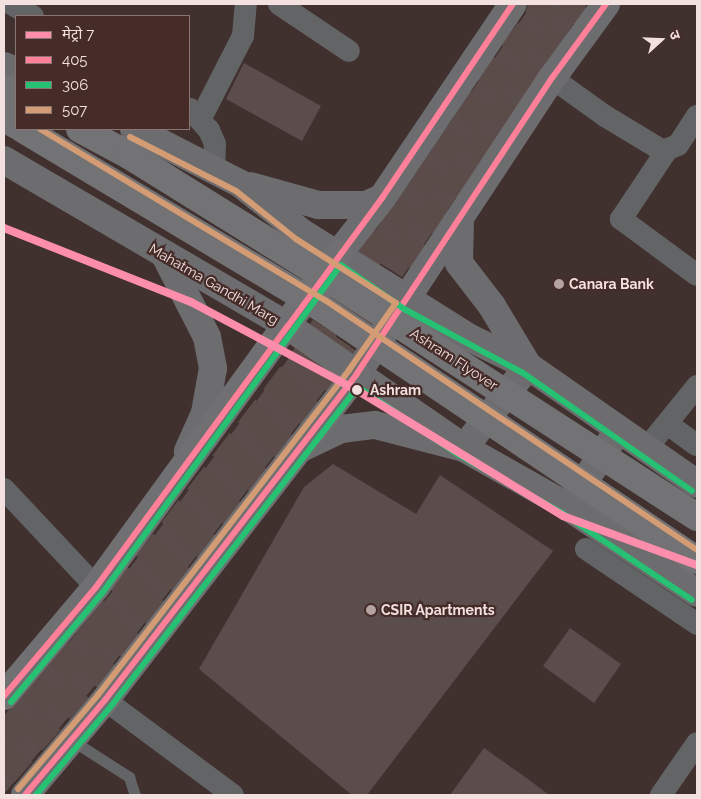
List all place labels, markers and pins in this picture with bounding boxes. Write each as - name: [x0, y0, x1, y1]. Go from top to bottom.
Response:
- place label: Canara Bank: [569, 276, 654, 292]
- marker: Canara Bank: [553, 278, 565, 290]
- marker: Ashram: [348, 381, 366, 399]
- place label: Ashram: [370, 382, 421, 398]
- place label: CSIR Apartments: [381, 602, 495, 618]
- marker: CSIR Apartments: [365, 604, 377, 616]

